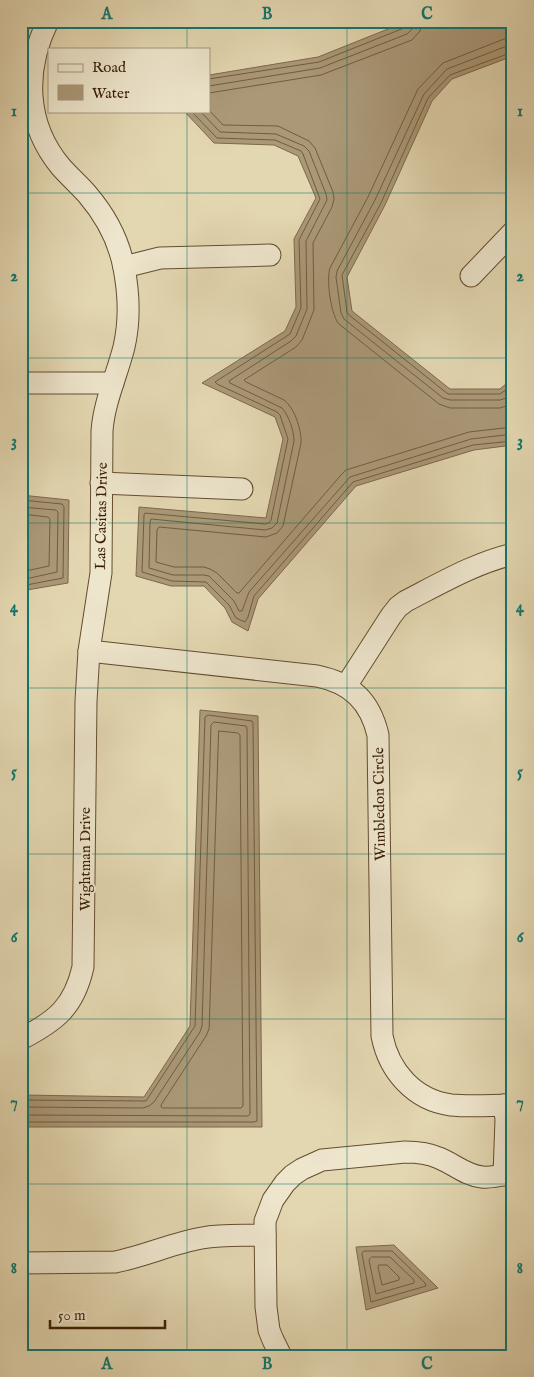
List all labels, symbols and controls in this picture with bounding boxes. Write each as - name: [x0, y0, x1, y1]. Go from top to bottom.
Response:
- text: A: [101, 5, 114, 25]
- text: B: [262, 5, 273, 25]
- text: C: [421, 5, 433, 25]
- legend: [48, 48, 210, 112]
- text: Road: [92, 58, 127, 77]
- text: Water: [92, 84, 130, 103]
- text: 1: [11, 102, 17, 122]
- text: 1: [517, 102, 523, 122]
- text: 2: [10, 267, 18, 287]
- text: 2: [516, 267, 524, 287]
- text: 3: [11, 432, 17, 452]
- text: 3: [517, 432, 523, 452]
- street label: Las Casitas Drive: [91, 462, 112, 570]
- text: 4: [10, 598, 19, 618]
- text: 4: [516, 598, 525, 618]
- street label: Wimbledon Circle: [369, 747, 390, 861]
- text: 5: [11, 763, 17, 783]
- text: 5: [517, 763, 523, 783]
- street label: Wightman Drive: [76, 807, 95, 911]
- text: 6: [11, 928, 19, 948]
- text: 6: [517, 928, 525, 948]
- text: 7: [10, 1093, 18, 1113]
- text: 7: [516, 1093, 524, 1113]
- text: 8: [11, 1259, 17, 1279]
- text: 8: [517, 1259, 523, 1279]
- scale bar: [50, 1297, 165, 1329]
- text: 50 m: [58, 1306, 86, 1325]
- text: A: [101, 1355, 114, 1375]
- text: B: [262, 1355, 273, 1375]
- text: C: [421, 1355, 433, 1375]

